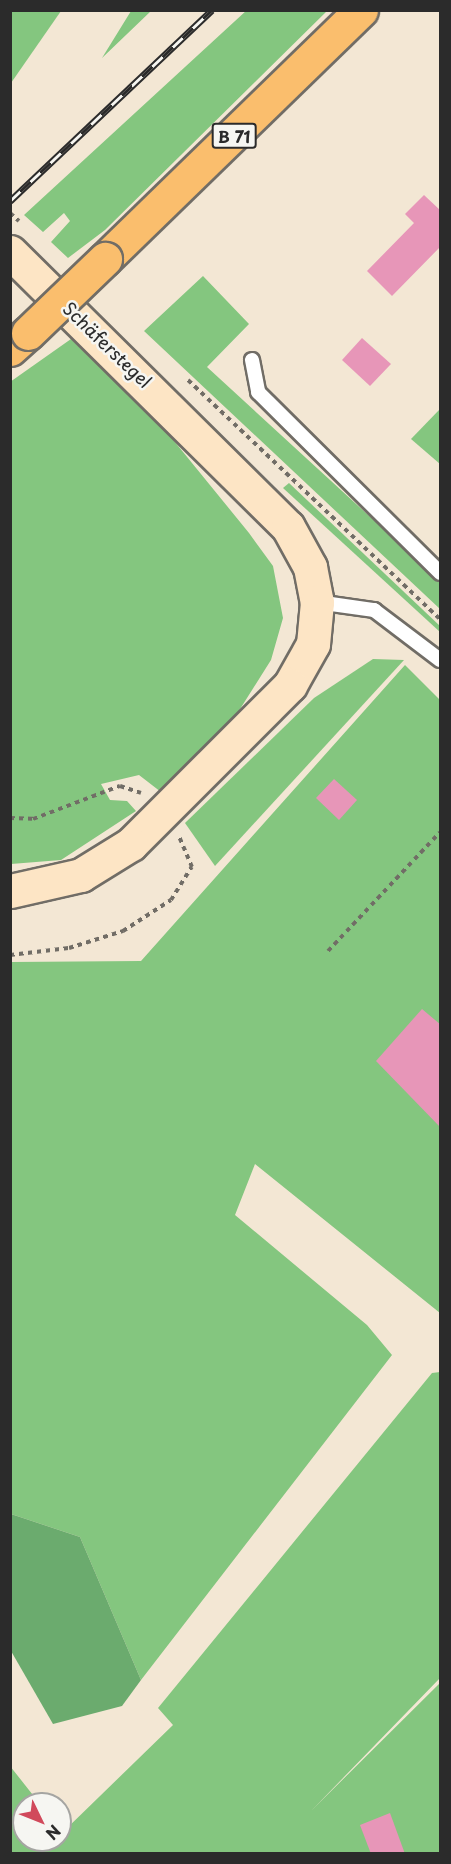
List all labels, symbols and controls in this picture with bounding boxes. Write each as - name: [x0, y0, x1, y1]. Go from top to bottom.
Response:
- road number: B 71: [212, 123, 256, 149]
- street label: Schäferstegel: [58, 298, 156, 392]
- north arrow: [12, 1792, 72, 1852]
- text: N: [41, 1820, 67, 1846]

